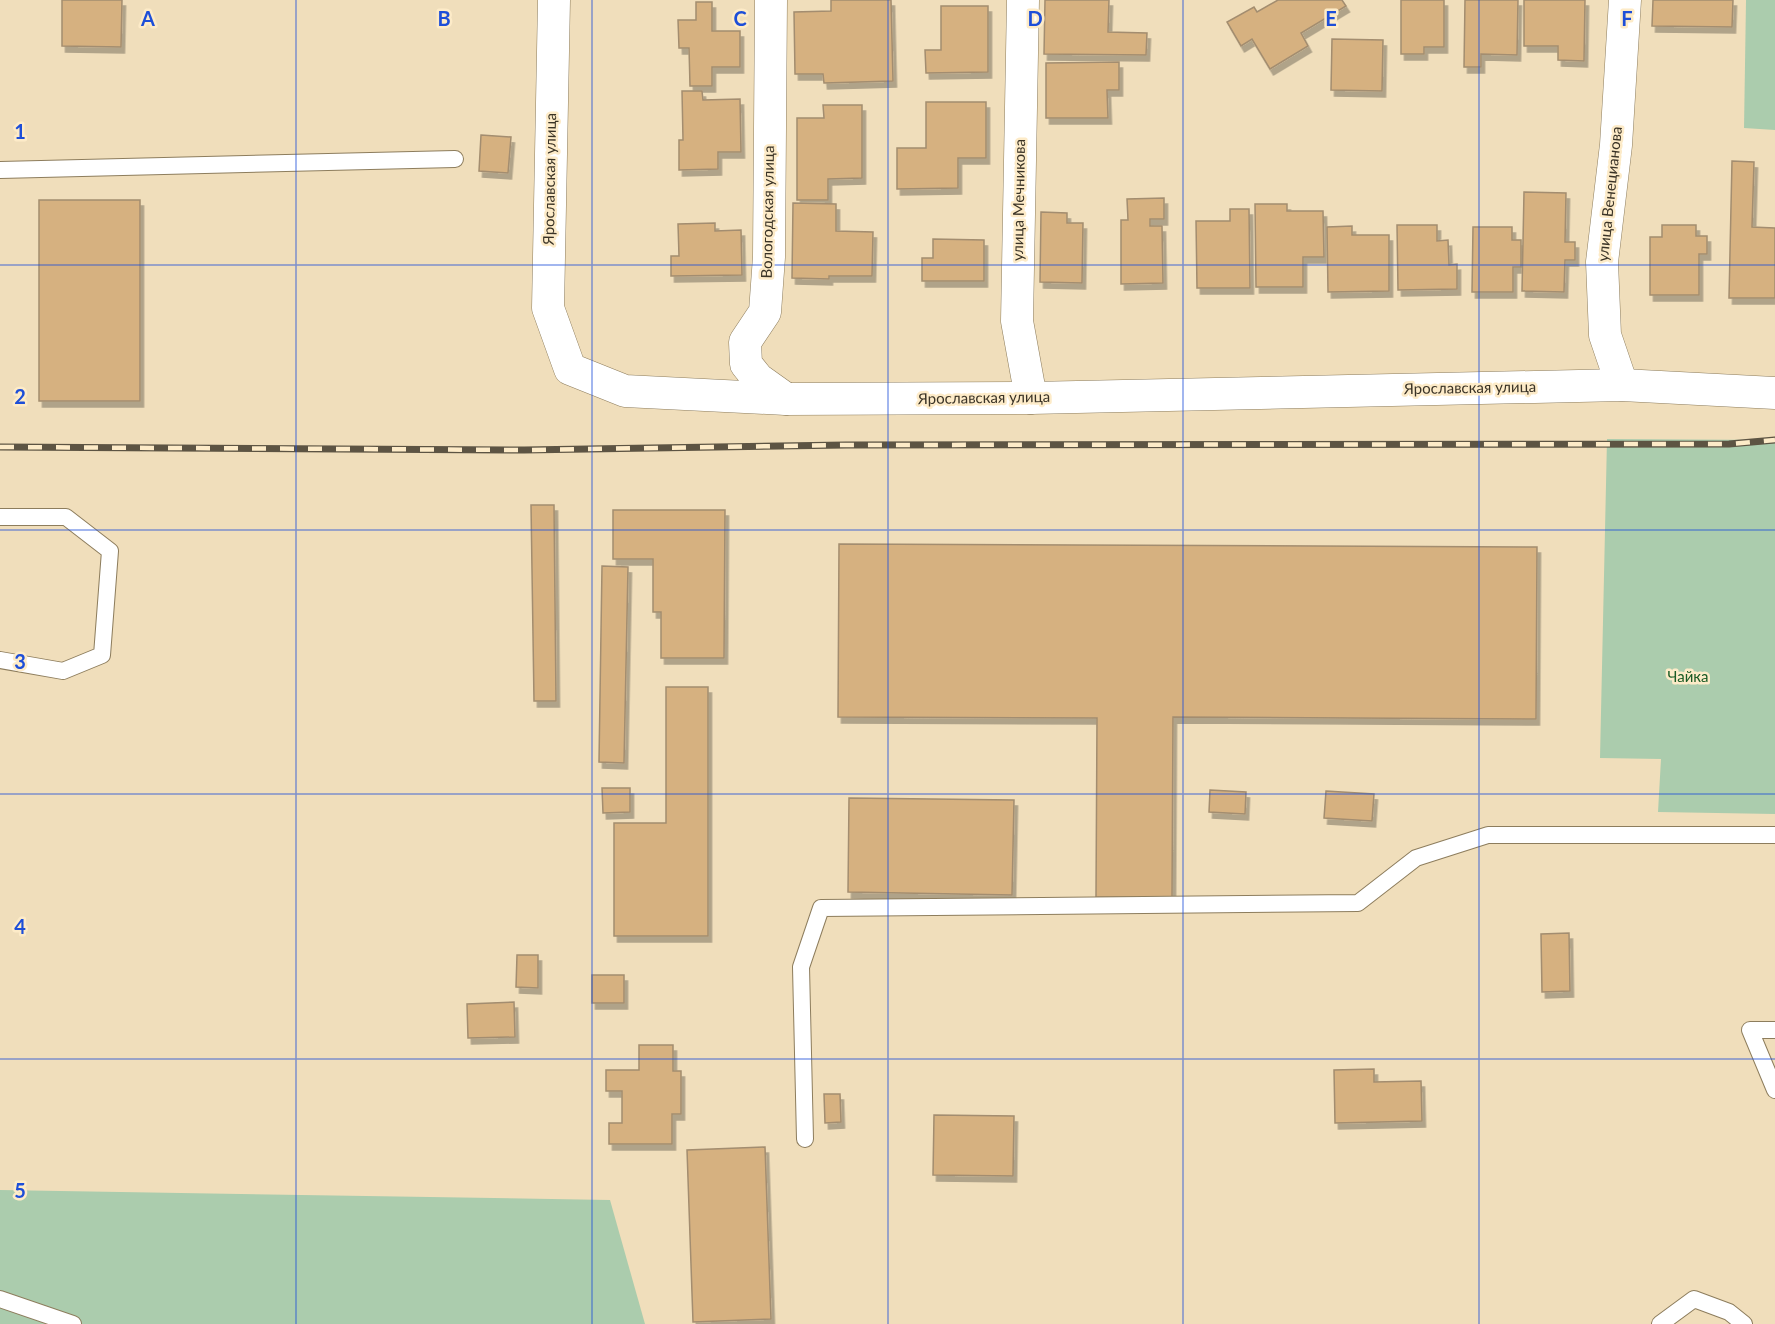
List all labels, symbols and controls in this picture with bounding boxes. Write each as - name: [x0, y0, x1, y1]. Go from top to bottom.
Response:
- text: A: [140, 6, 155, 30]
- text: B: [437, 6, 451, 30]
- text: C: [733, 6, 747, 30]
- text: D: [1027, 6, 1043, 30]
- text: E: [1325, 6, 1337, 30]
- text: F: [1621, 6, 1633, 30]
- street label: Ярославская улица: [539, 113, 559, 246]
- text: 1: [14, 119, 26, 143]
- street label: улица Венецианова: [1593, 125, 1625, 262]
- street label: улица Мечникова: [1008, 139, 1028, 261]
- street label: Вологодская улица: [757, 145, 777, 279]
- street label: Ярославская улица: [1403, 377, 1536, 397]
- text: 2: [14, 384, 26, 408]
- street label: Ярославская улица: [917, 387, 1050, 407]
- text: 3: [14, 649, 26, 673]
- park label: Чайка: [1667, 667, 1709, 685]
- text: 4: [14, 914, 26, 938]
- text: 5: [14, 1178, 26, 1202]

